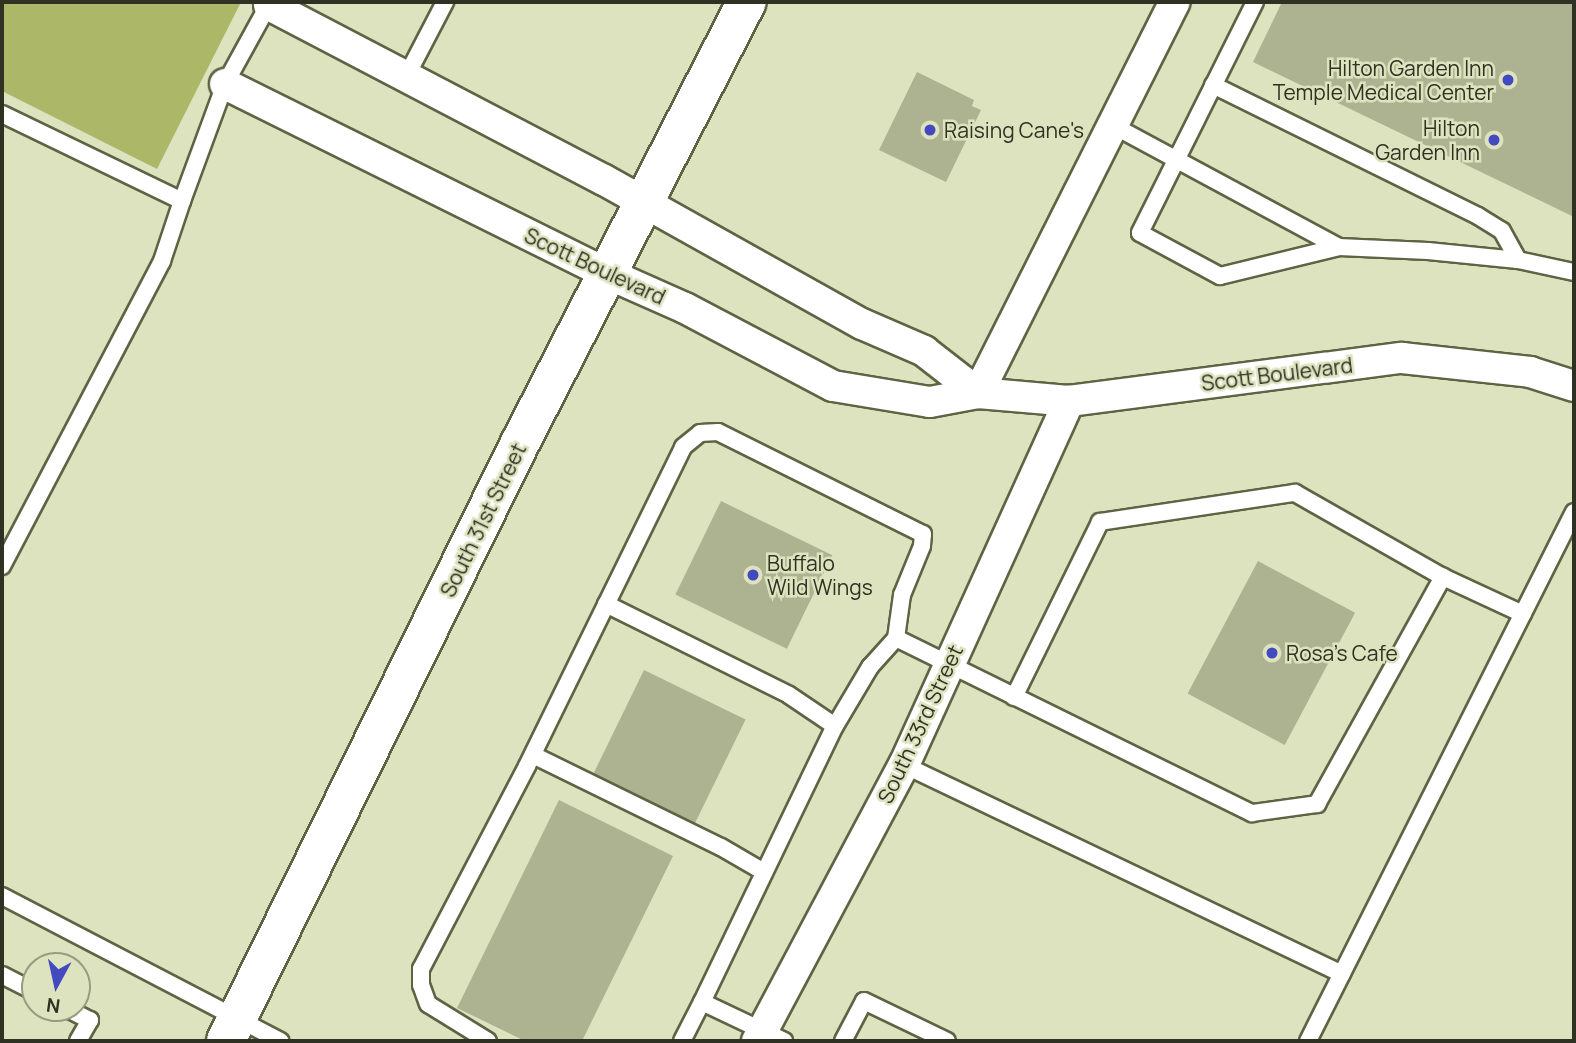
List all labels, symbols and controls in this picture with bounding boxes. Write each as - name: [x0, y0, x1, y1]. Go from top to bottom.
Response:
- place label: Hilton Garden Inn Temple Medical Center: [1273, 55, 1494, 105]
- marker: Hilton Garden Inn Temple Medical Center: [1500, 72, 1516, 88]
- place label: Hilton Garden Inn: [1375, 115, 1480, 165]
- place label: Raising Cane's: [944, 117, 1084, 143]
- marker: Raising Cane's: [922, 122, 938, 138]
- marker: Hilton Garden Inn: [1486, 132, 1502, 148]
- street label: Scott Boulevard: [521, 222, 669, 310]
- street label: Scott Boulevard: [1200, 352, 1354, 396]
- street label: South 31st Street: [435, 439, 531, 601]
- place label: Buffalo Wild Wings: [767, 550, 873, 600]
- marker: Buffalo Wild Wings: [745, 567, 761, 583]
- place label: Rosa's Cafe: [1286, 640, 1398, 666]
- street label: South 33rd Street: [872, 641, 968, 807]
- marker: Rosa's Cafe: [1264, 645, 1280, 661]
- north arrow: [21, 952, 91, 1022]
- text: N: [45, 992, 62, 1020]

